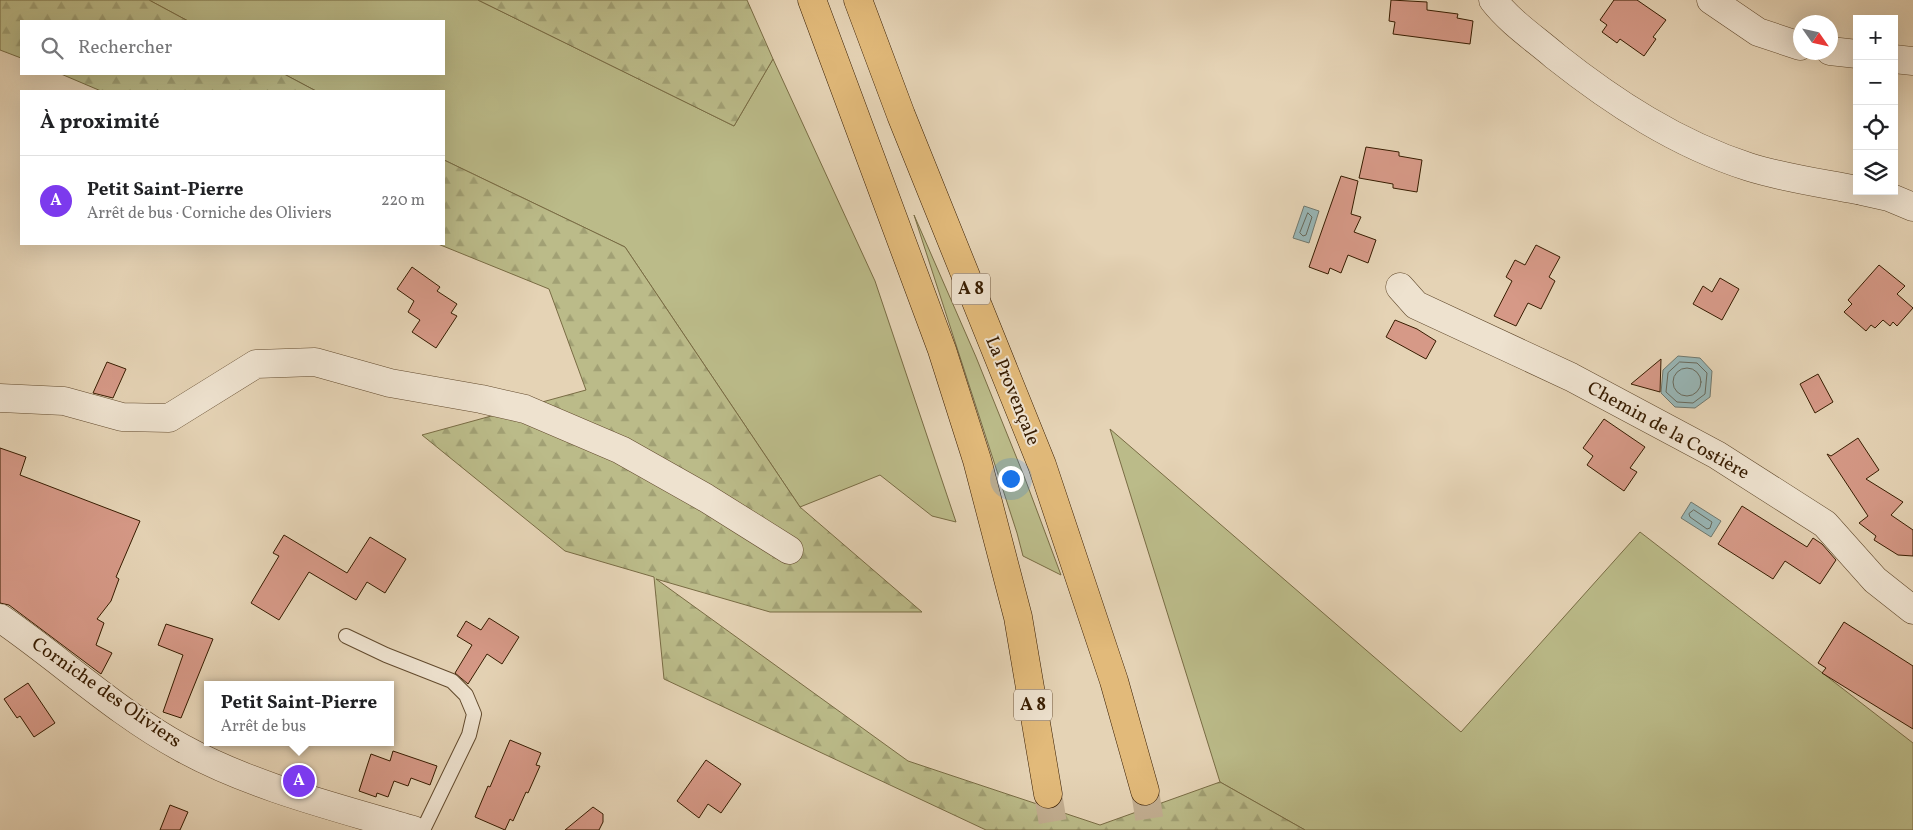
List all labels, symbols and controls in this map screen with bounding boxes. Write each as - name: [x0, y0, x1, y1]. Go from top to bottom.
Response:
- north arrow: [1793, 15, 1838, 60]
- map controls: [1853, 15, 1898, 195]
- button: +: [1853, 15, 1898, 60]
- search box: [20, 20, 445, 75]
- icon: search: [38, 34, 66, 62]
- text: Rechercher: [78, 35, 172, 61]
- button: −: [1853, 60, 1898, 105]
- button: locate: [1853, 105, 1898, 150]
- text: À proximité: [40, 108, 159, 137]
- button: layers: [1853, 150, 1898, 195]
- text: Petit Saint-Pierre: [87, 177, 244, 203]
- text: A: [50, 190, 62, 212]
- text: 220 m: [381, 190, 425, 212]
- text: Arrêt de bus · Corniche des Oliviers: [87, 203, 332, 225]
- road number: A 8: [952, 274, 990, 304]
- street label: La Provençale: [978, 333, 1046, 449]
- street label: Chemin de la Costière: [1582, 376, 1754, 486]
- your location: [998, 466, 1024, 492]
- street label: Corniche des Oliviers: [26, 631, 186, 755]
- popup: [204, 681, 394, 746]
- text: Petit Saint-Pierre: [221, 690, 377, 716]
- road number: A 8: [1014, 690, 1052, 720]
- text: Arrêt de bus: [221, 716, 306, 738]
- pin: A: [283, 762, 315, 800]

